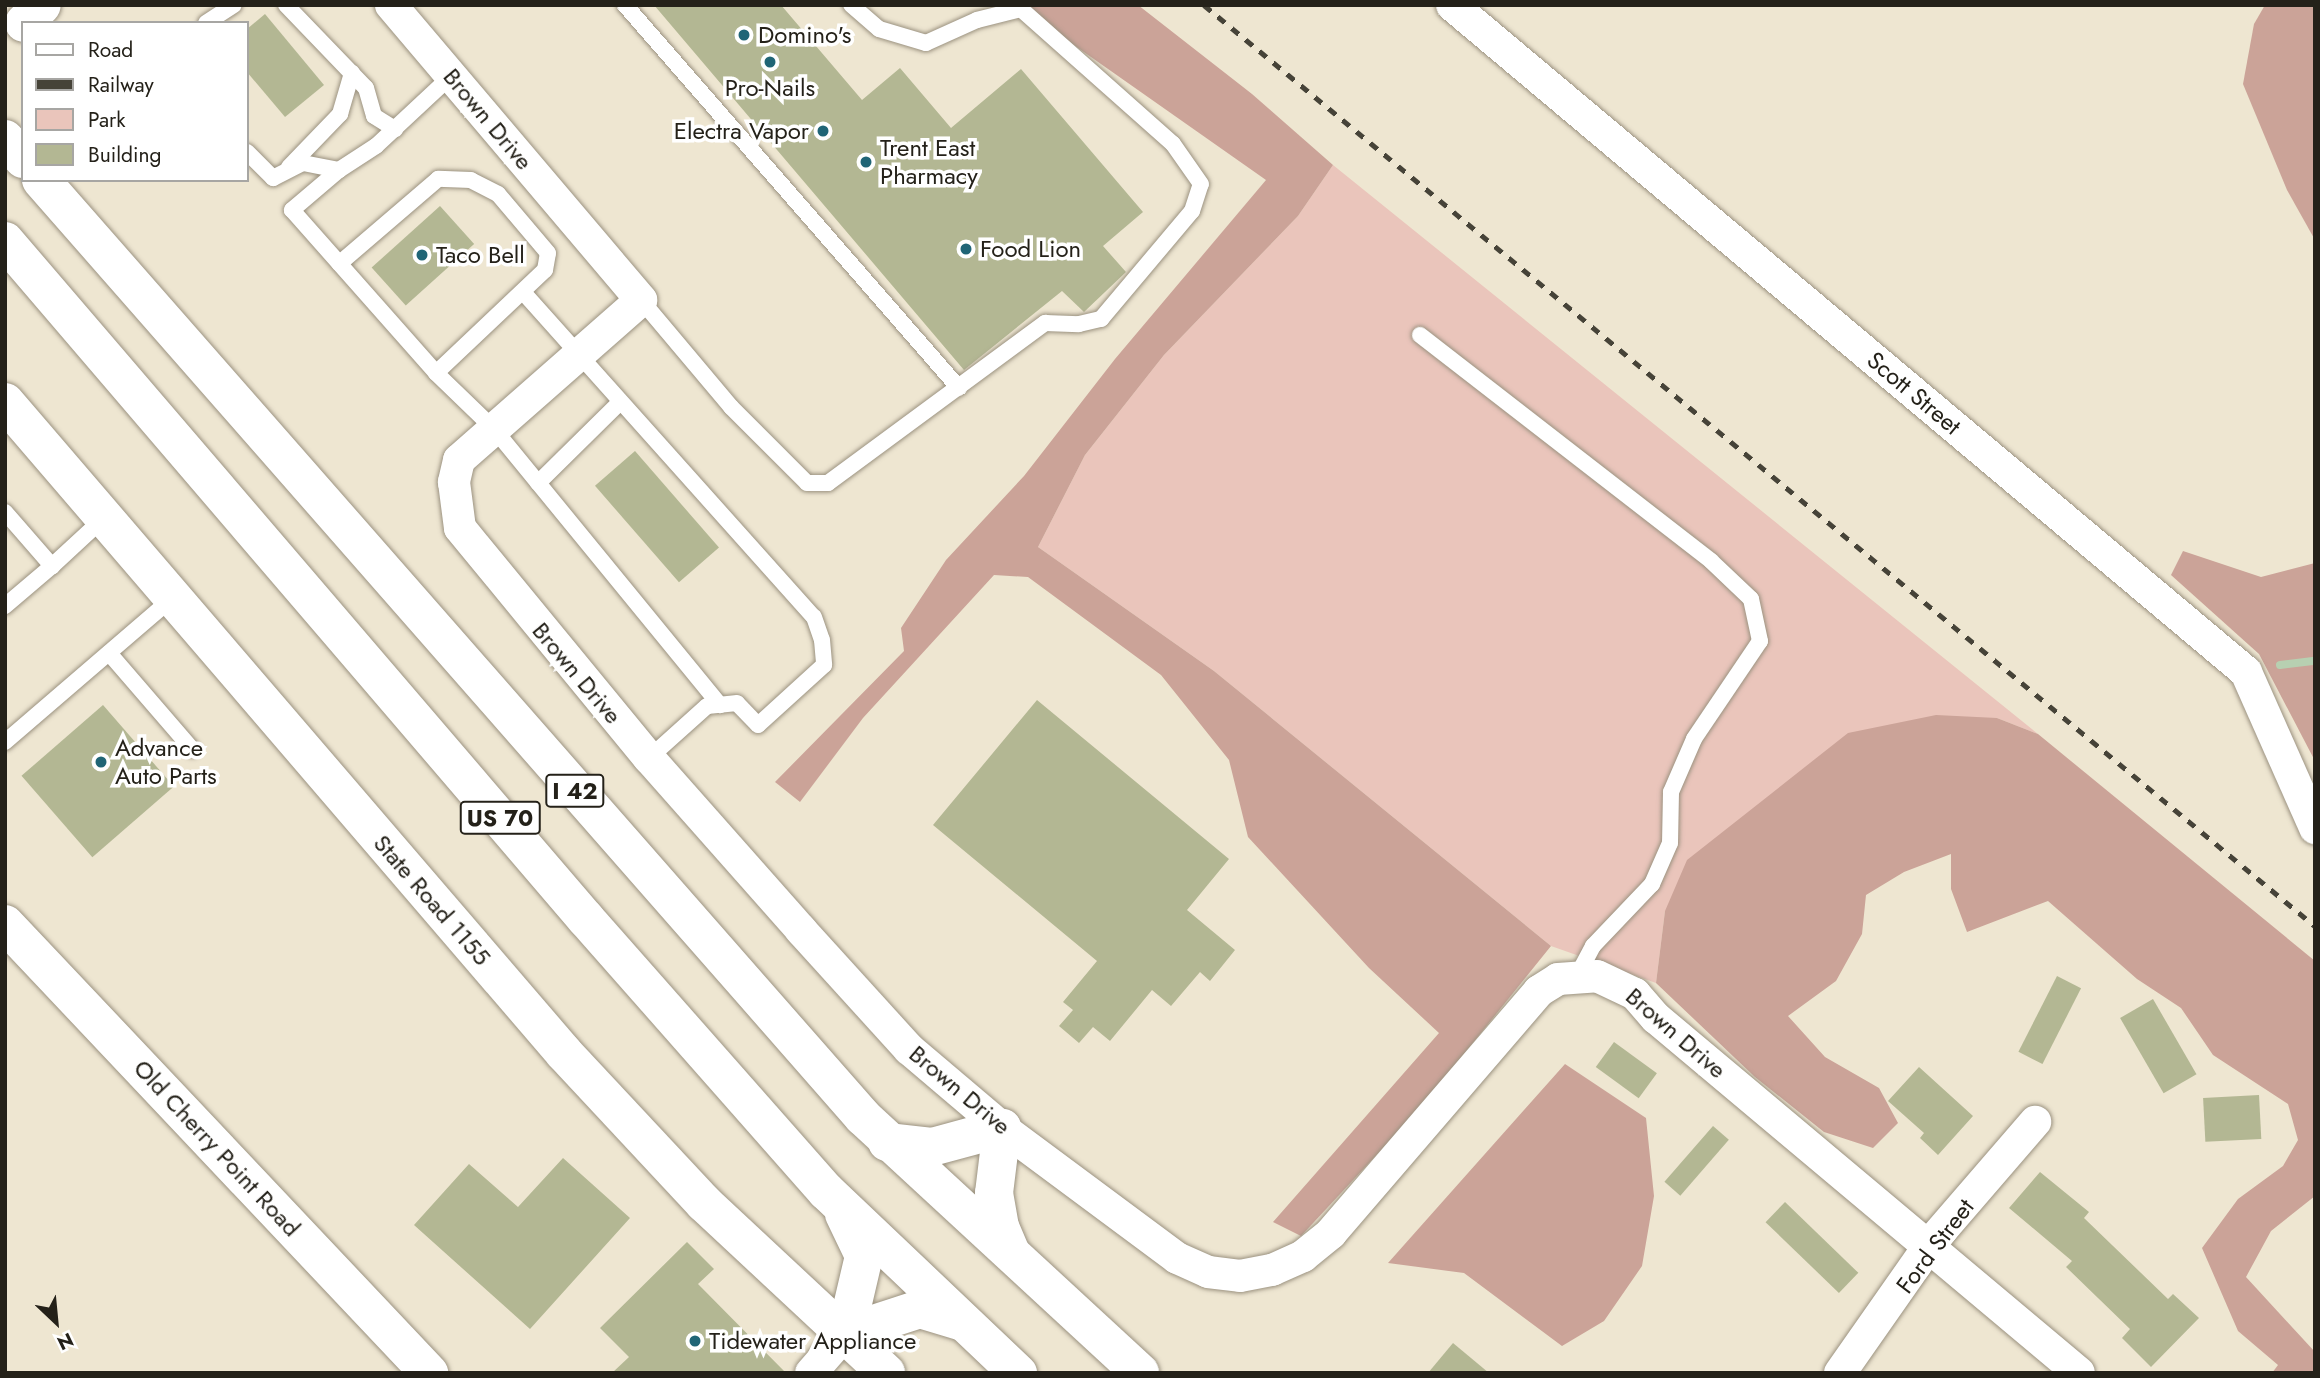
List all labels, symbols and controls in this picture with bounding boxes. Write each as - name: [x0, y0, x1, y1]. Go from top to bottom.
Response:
- legend: [21, 21, 248, 182]
- place label: Domino's: [758, 21, 851, 49]
- marker: Domino's: [736, 27, 752, 43]
- text: Road: [88, 35, 133, 65]
- marker: Pro-Nails: [762, 54, 778, 70]
- street label: Brown Drive: [437, 62, 539, 176]
- text: Railway: [88, 70, 154, 100]
- place label: Pro-Nails: [725, 74, 815, 102]
- text: Park: [88, 105, 125, 135]
- place label: Electra Vapor: [674, 117, 809, 145]
- marker: Electra Vapor: [815, 123, 831, 139]
- place label: Trent East Pharmacy: [880, 134, 978, 190]
- text: Building: [88, 140, 161, 170]
- marker: Trent East Pharmacy: [858, 154, 874, 170]
- place label: Food Lion: [980, 235, 1081, 263]
- place label: Taco Bell: [436, 241, 525, 269]
- marker: Food Lion: [958, 241, 974, 257]
- marker: Taco Bell: [414, 247, 430, 263]
- street label: Scott Street: [1861, 345, 1967, 441]
- street label: Brown Drive: [526, 616, 628, 730]
- place label: Advance Auto Parts: [115, 734, 217, 790]
- marker: Advance Auto Parts: [93, 754, 109, 770]
- road number: I 42: [545, 772, 605, 810]
- road number: US 70: [460, 798, 540, 838]
- street label: State Road 1155: [368, 829, 496, 971]
- street label: Brown Drive: [1620, 982, 1732, 1084]
- street label: Brown Drive: [903, 1039, 1017, 1141]
- street label: Old Cherry Point Road: [128, 1054, 306, 1242]
- street label: Ford Street: [1890, 1193, 1980, 1299]
- north arrow: [21, 1287, 91, 1357]
- text: N: [53, 1326, 78, 1357]
- place label: Tidewater Appliance: [709, 1327, 916, 1355]
- marker: Tidewater Appliance: [687, 1333, 703, 1349]

